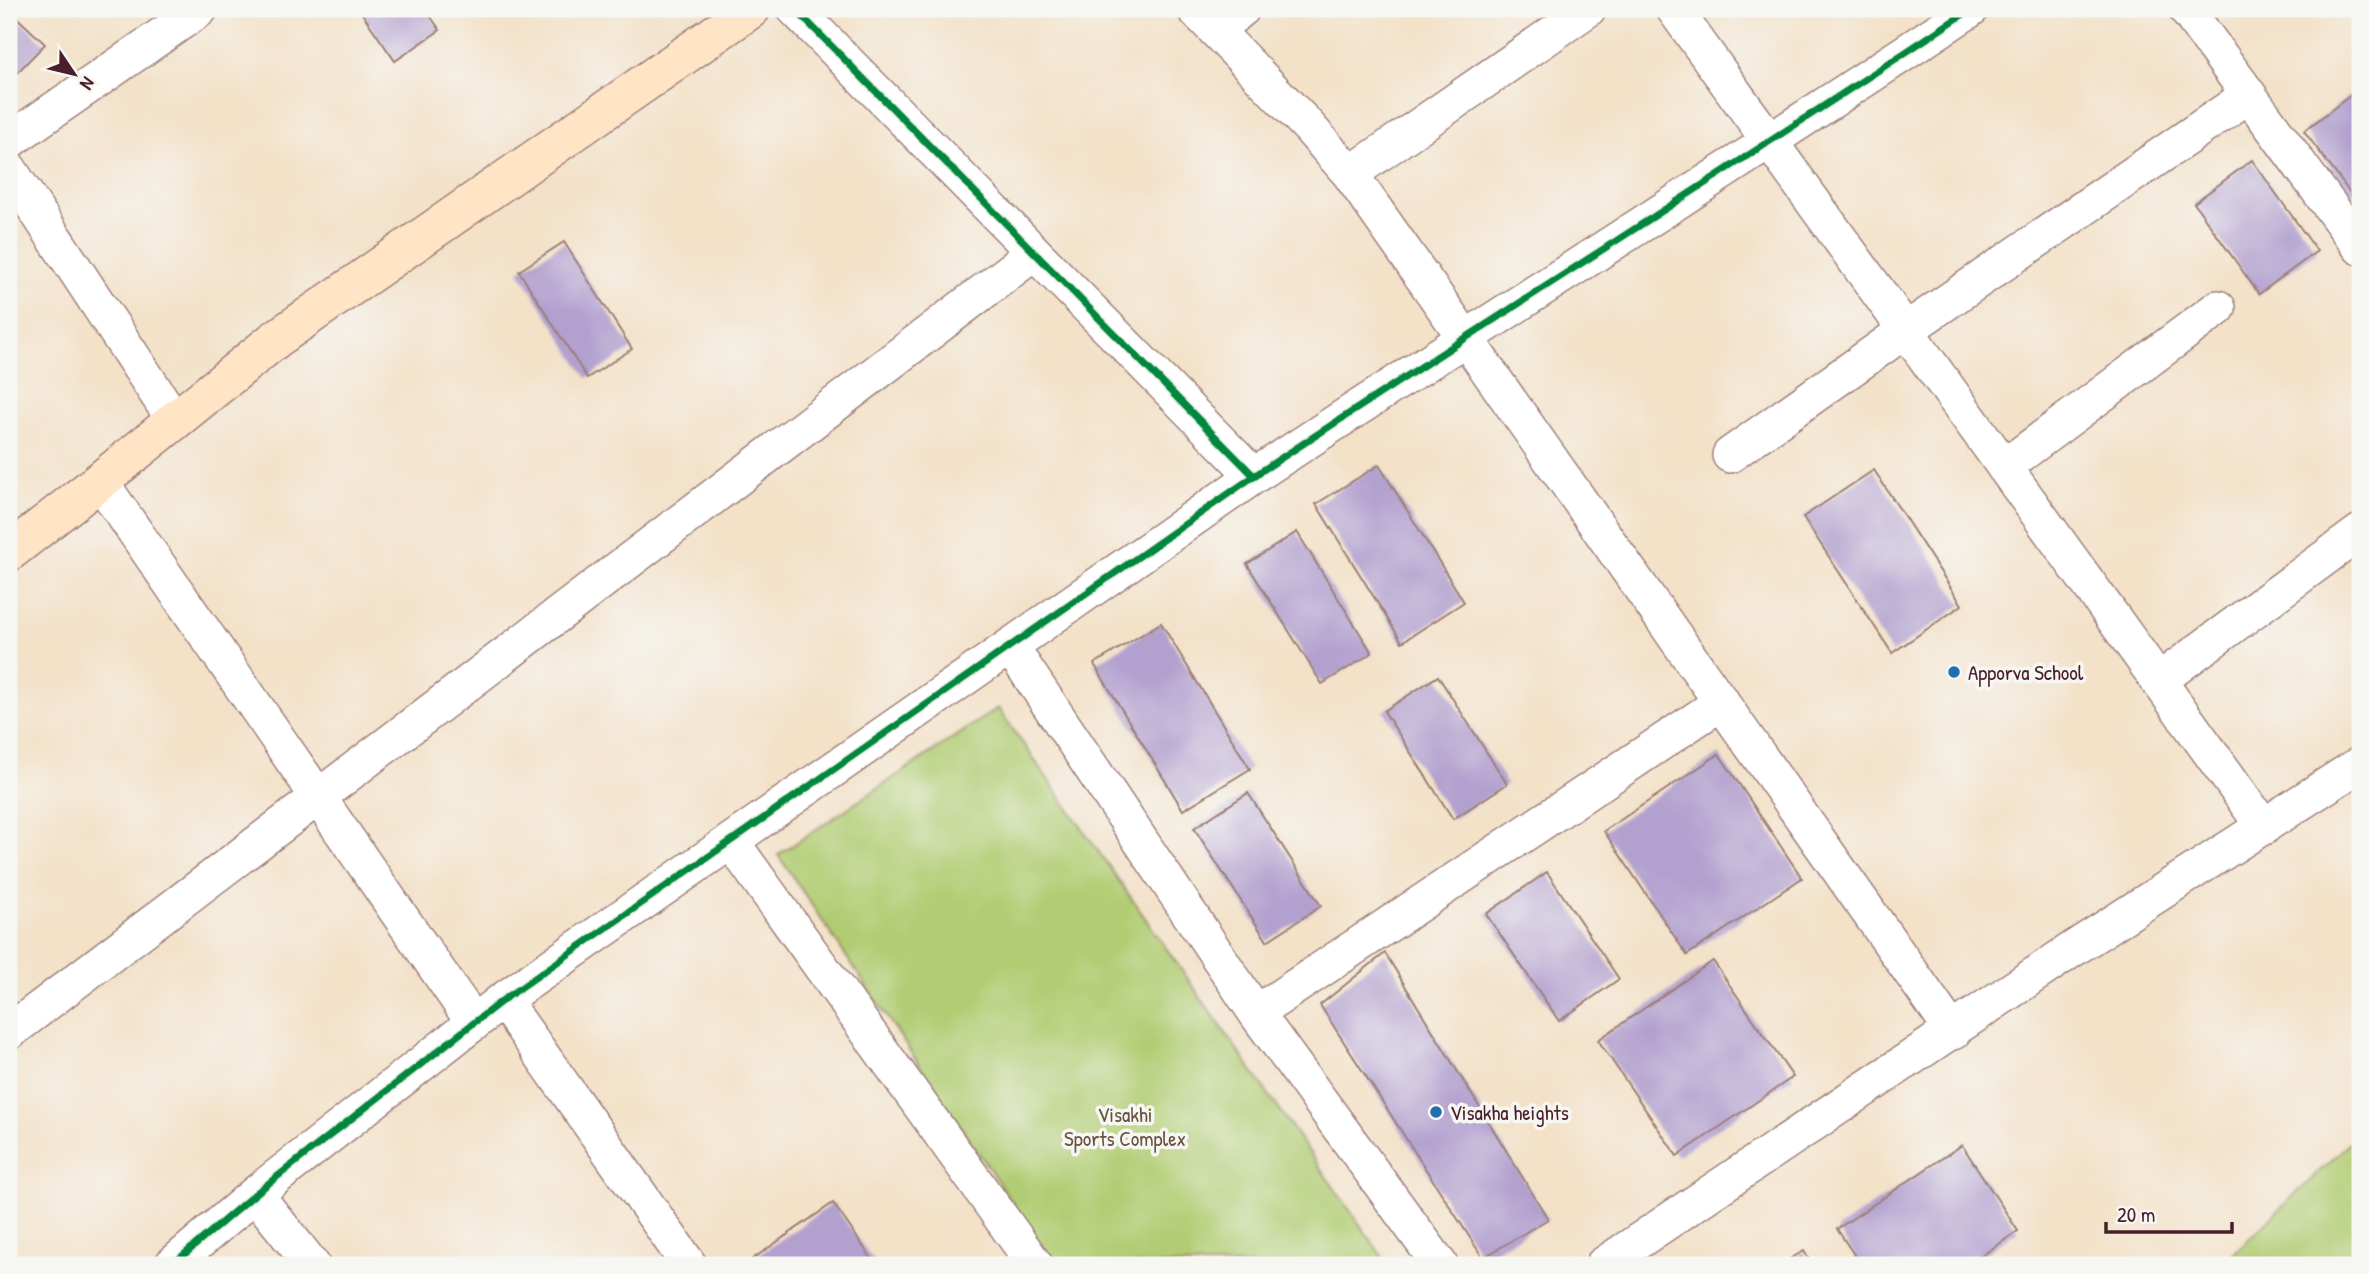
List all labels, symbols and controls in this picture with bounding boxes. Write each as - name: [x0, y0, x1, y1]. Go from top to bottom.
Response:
- north arrow: [38, 38, 108, 108]
- text: N: [74, 72, 101, 95]
- place label: Apporva School: [1968, 658, 2084, 687]
- marker: Apporva School: [1946, 664, 1962, 680]
- place label: Visakha heights: [1450, 1098, 1569, 1127]
- park label: Visakhi Sports Complex: [1064, 1100, 1186, 1153]
- marker: Visakha heights: [1428, 1104, 1444, 1120]
- scale bar: [2106, 1190, 2232, 1234]
- text: 20 m: [2117, 1200, 2155, 1229]

